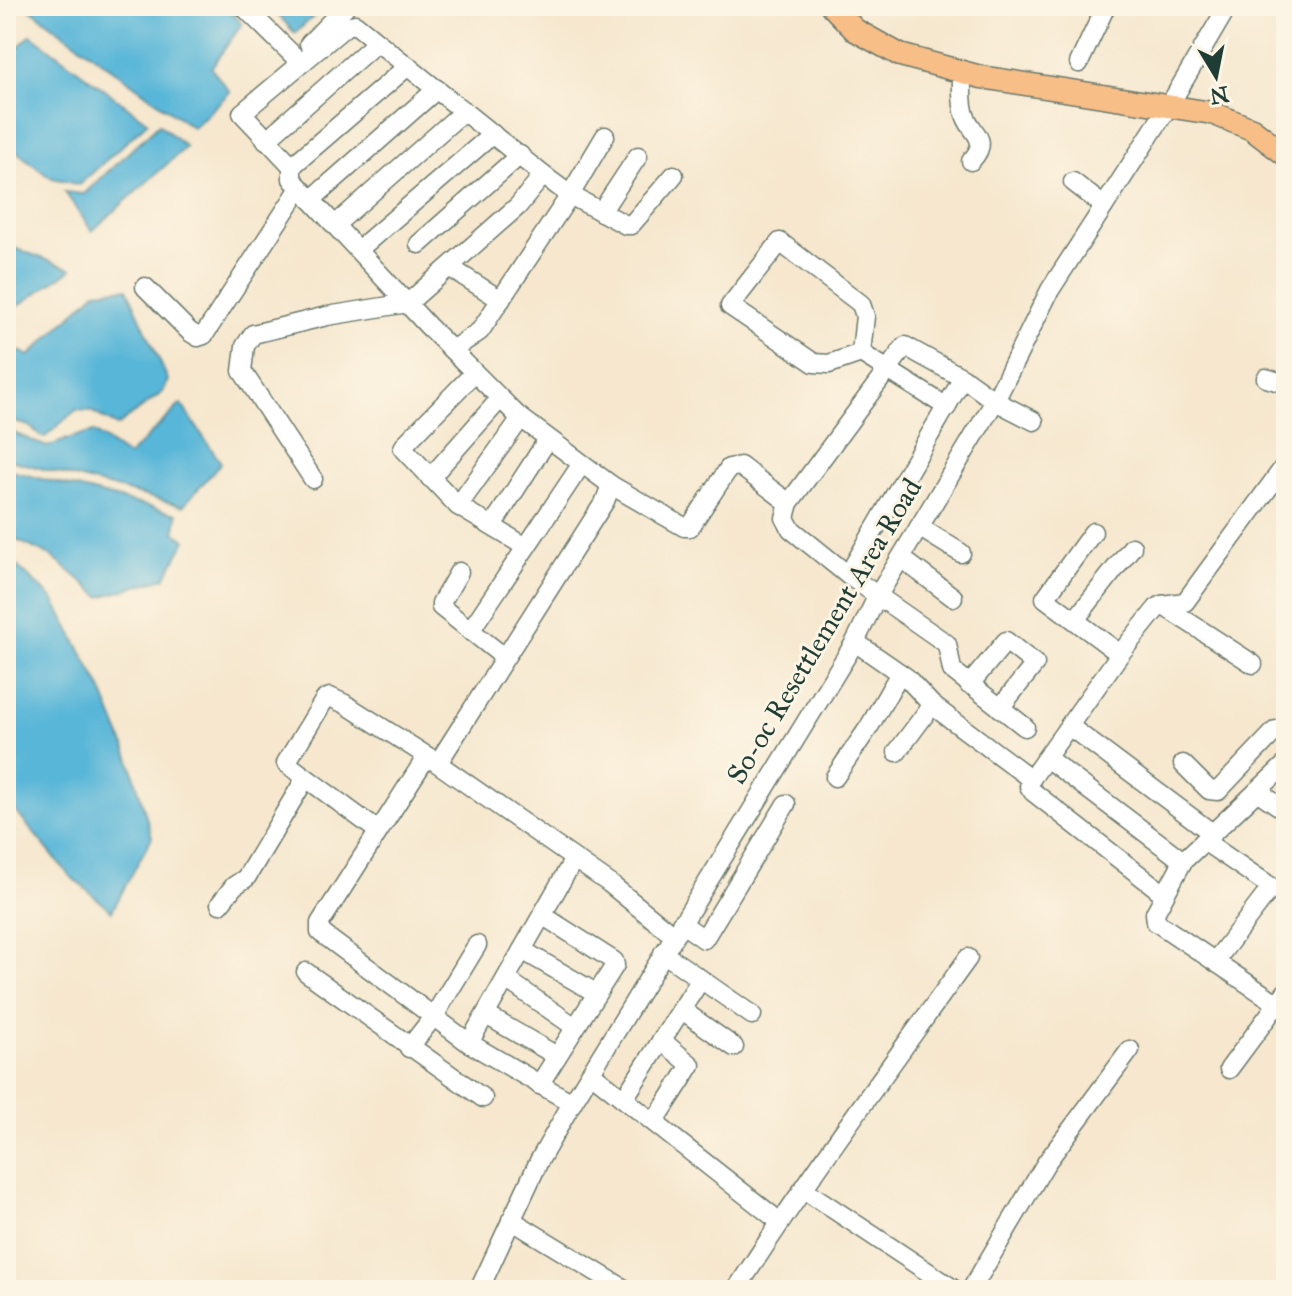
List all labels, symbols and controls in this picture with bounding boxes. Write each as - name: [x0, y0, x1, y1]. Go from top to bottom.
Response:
- north arrow: [1176, 36, 1256, 116]
- text: N: [1208, 80, 1231, 110]
- street label: So-oc Resettlement Area Road: [719, 472, 929, 790]

